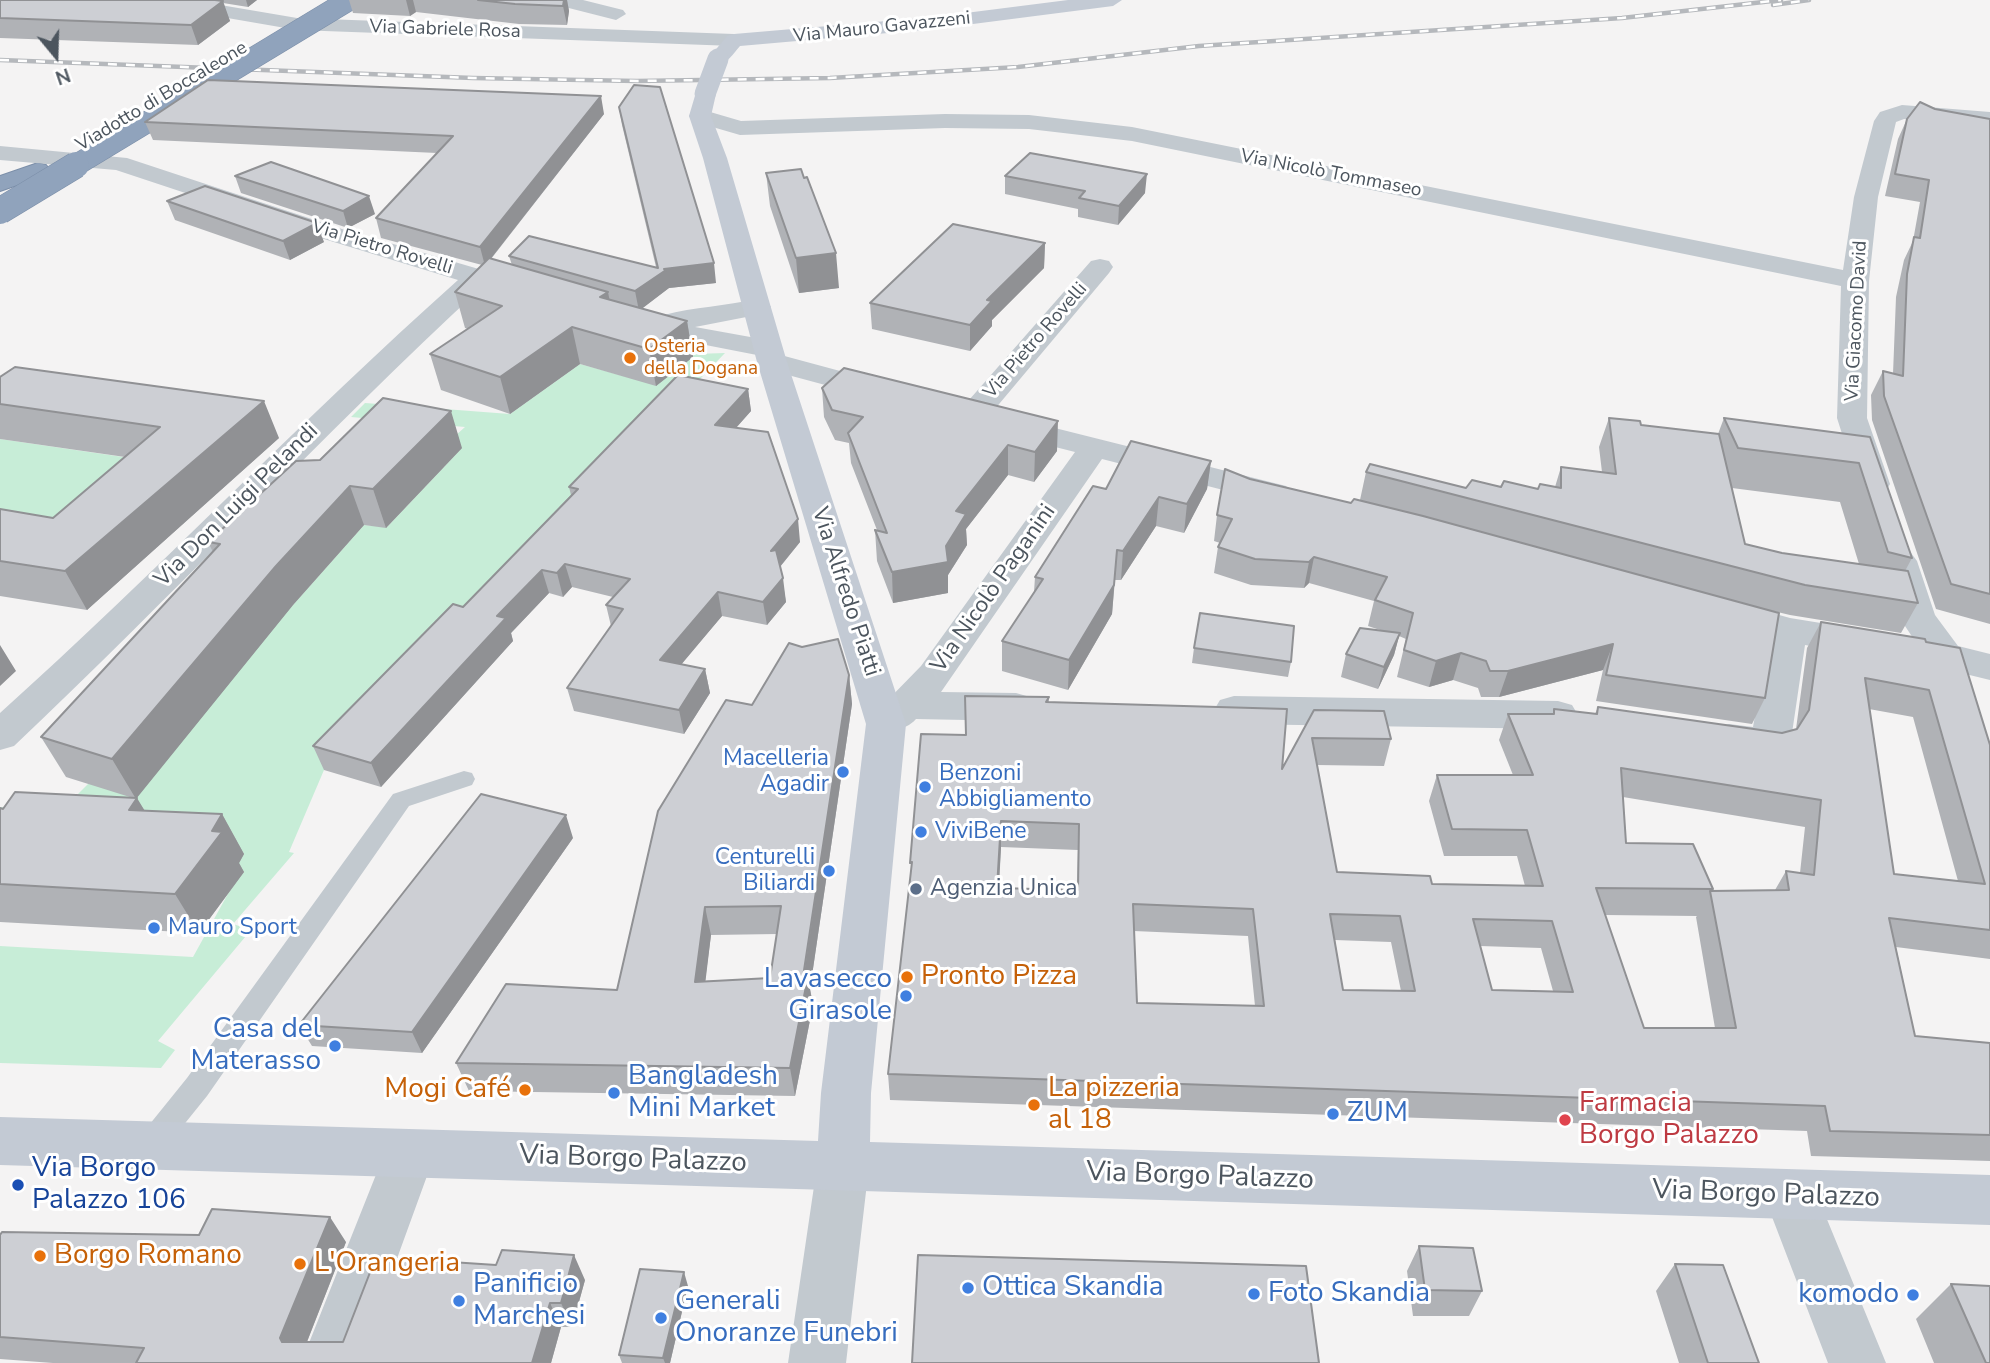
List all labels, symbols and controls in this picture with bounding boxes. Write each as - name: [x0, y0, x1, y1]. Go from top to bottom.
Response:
- street label: Via Mauro Gavazzeni: [792, 7, 972, 49]
- street label: Via Gabriele Rosa: [369, 16, 521, 44]
- north arrow: [21, 21, 91, 91]
- street label: Viadotto di Boccaleone: [72, 37, 252, 157]
- text: N: [52, 61, 74, 90]
- street label: Via Nicolò Tommaseo: [1239, 145, 1423, 203]
- street label: Via Pietro Rovelli: [309, 216, 455, 280]
- street label: Via Giacomo David: [1841, 240, 1873, 402]
- street label: Via Pietro Rovelli: [979, 278, 1093, 404]
- place label: Osteria della Dogana: [644, 336, 758, 380]
- marker: Osteria della Dogana: [622, 350, 638, 366]
- street label: Via Don Luigi Pelandi: [149, 418, 325, 594]
- street label: Via Nicolò Paganini: [926, 500, 1062, 678]
- street label: Via Alfredo Piatti: [805, 504, 885, 680]
- place label: Macelleria Agadir: [723, 745, 829, 799]
- place label: Benzoni Abbigliamento: [939, 760, 1091, 814]
- marker: Macelleria Agadir: [835, 764, 851, 780]
- marker: Benzoni Abbigliamento: [917, 779, 933, 795]
- place label: ViviBene: [935, 818, 1026, 846]
- marker: ViviBene: [913, 824, 929, 840]
- place label: Centurelli Biliardi: [715, 844, 815, 898]
- marker: Centurelli Biliardi: [821, 863, 837, 879]
- place label: Agenzia Unica: [930, 875, 1077, 903]
- marker: Agenzia Unica: [908, 881, 924, 897]
- place label: Mauro Sport: [168, 914, 297, 942]
- marker: Mauro Sport: [146, 920, 162, 936]
- place label: Pronto Pizza: [921, 960, 1077, 994]
- place label: Lavasecco Girasole: [764, 963, 892, 1029]
- marker: Pronto Pizza: [899, 969, 915, 985]
- marker: Lavasecco Girasole: [898, 988, 914, 1004]
- place label: Casa del Materasso: [190, 1013, 321, 1079]
- marker: Casa del Materasso: [327, 1038, 343, 1054]
- place label: Bangladesh Mini Market: [628, 1060, 778, 1126]
- place label: La pizzeria al 18: [1048, 1072, 1180, 1138]
- place label: Mogi Café: [384, 1073, 511, 1107]
- marker: Mogi Café: [517, 1082, 533, 1098]
- marker: Bangladesh Mini Market: [606, 1085, 622, 1101]
- place label: Farmacia Borgo Palazzo: [1579, 1087, 1759, 1153]
- marker: La pizzeria al 18: [1026, 1097, 1042, 1113]
- place label: ZUM: [1347, 1097, 1408, 1131]
- marker: ZUM: [1325, 1106, 1341, 1122]
- marker: Farmacia Borgo Palazzo: [1557, 1112, 1573, 1128]
- street label: Via Borgo Palazzo: [519, 1139, 747, 1181]
- place label: Via Borgo Palazzo 106: [32, 1152, 186, 1218]
- street label: Via Borgo Palazzo: [1086, 1156, 1314, 1198]
- street label: Via Borgo Palazzo: [1652, 1174, 1880, 1216]
- marker: Via Borgo Palazzo 106: [10, 1177, 26, 1193]
- place label: Borgo Romano: [54, 1239, 242, 1273]
- place label: L'Orangeria: [314, 1247, 460, 1281]
- marker: Borgo Romano: [32, 1248, 48, 1264]
- marker: L'Orangeria: [292, 1256, 308, 1272]
- place label: Panificio Marchesi: [473, 1268, 585, 1334]
- place label: Ottica Skandia: [982, 1271, 1164, 1305]
- place label: Foto Skandia: [1268, 1277, 1430, 1311]
- place label: komodo: [1798, 1278, 1899, 1312]
- marker: Ottica Skandia: [960, 1280, 976, 1296]
- place label: Generali Onoranze Funebri: [675, 1285, 898, 1351]
- marker: Foto Skandia: [1246, 1286, 1262, 1302]
- marker: komodo: [1905, 1287, 1921, 1303]
- marker: Panificio Marchesi: [451, 1293, 467, 1309]
- marker: Generali Onoranze Funebri: [653, 1310, 669, 1326]

